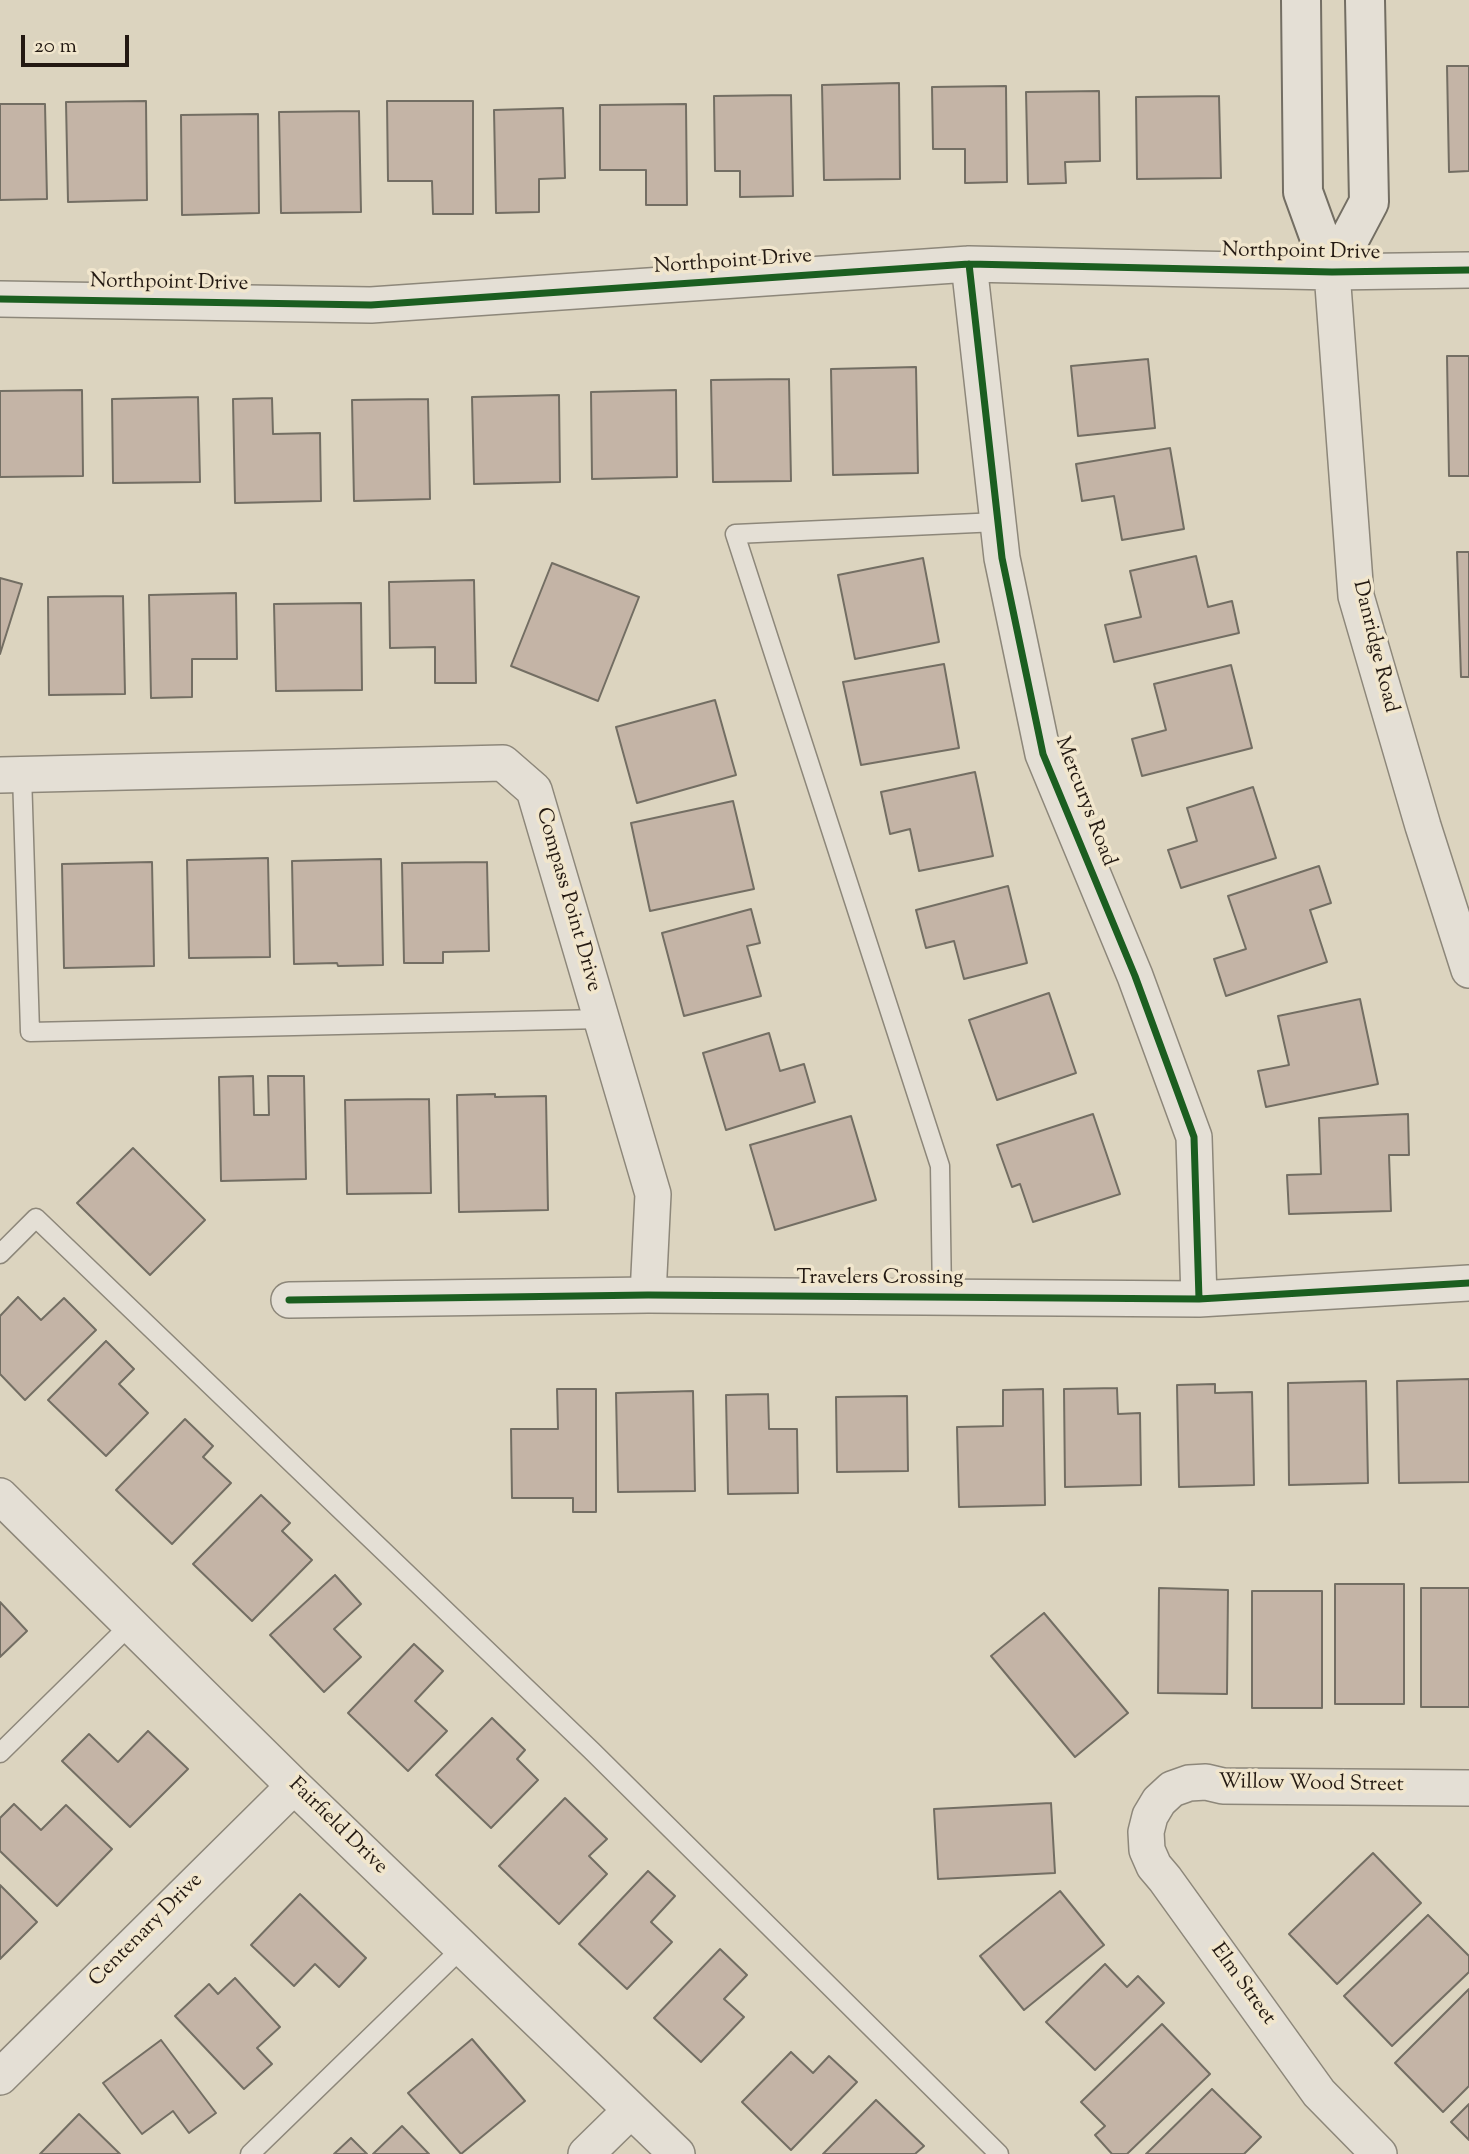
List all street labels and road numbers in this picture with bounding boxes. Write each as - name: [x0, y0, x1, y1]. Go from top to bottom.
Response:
- street label: Northpoint Drive: [1221, 239, 1381, 267]
- street label: Northpoint Drive: [653, 245, 813, 281]
- street label: Northpoint Drive: [89, 270, 249, 298]
- street label: Danridge Road: [1345, 578, 1403, 716]
- street label: Mercurys Road: [1048, 734, 1120, 870]
- street label: Compass Point Drive: [529, 805, 605, 995]
- street label: Travelers Crossing: [796, 1266, 964, 1292]
- street label: Willow Wood Street: [1218, 1771, 1404, 1799]
- street label: Fairfield Drive: [282, 1773, 392, 1881]
- street label: Centenary Drive: [85, 1869, 209, 1993]
- street label: Elm Street: [1204, 1939, 1280, 2031]

